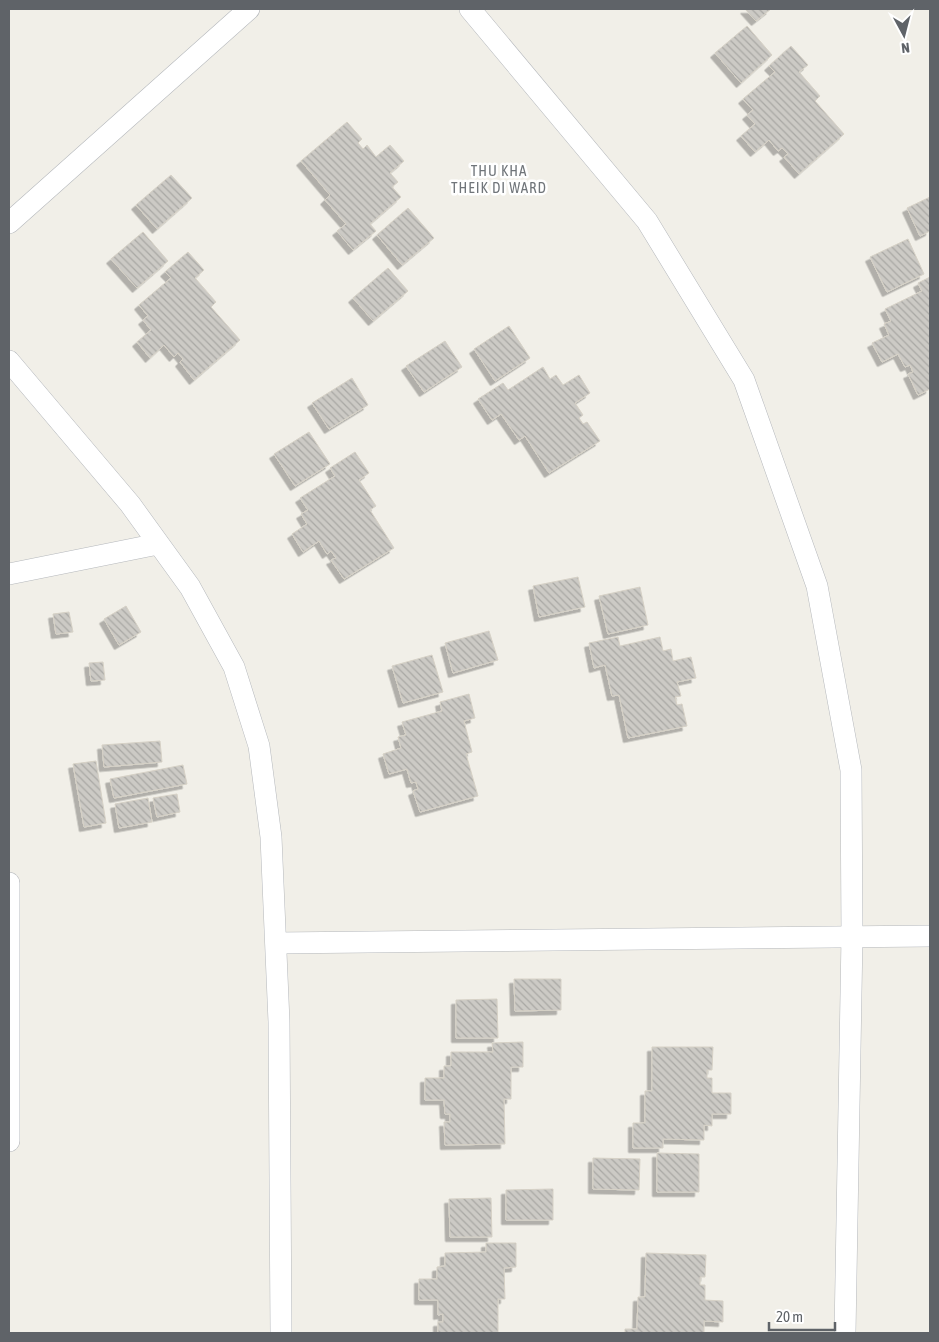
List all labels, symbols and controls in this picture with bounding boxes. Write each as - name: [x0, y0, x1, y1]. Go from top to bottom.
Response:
- north arrow: [879, 10, 929, 60]
- text: N: [901, 39, 911, 56]
- district label: THU KHA THEIK DI WARD: [451, 162, 547, 196]
- scale bar: [769, 1300, 835, 1332]
- text: 20 m: [776, 1308, 803, 1325]

